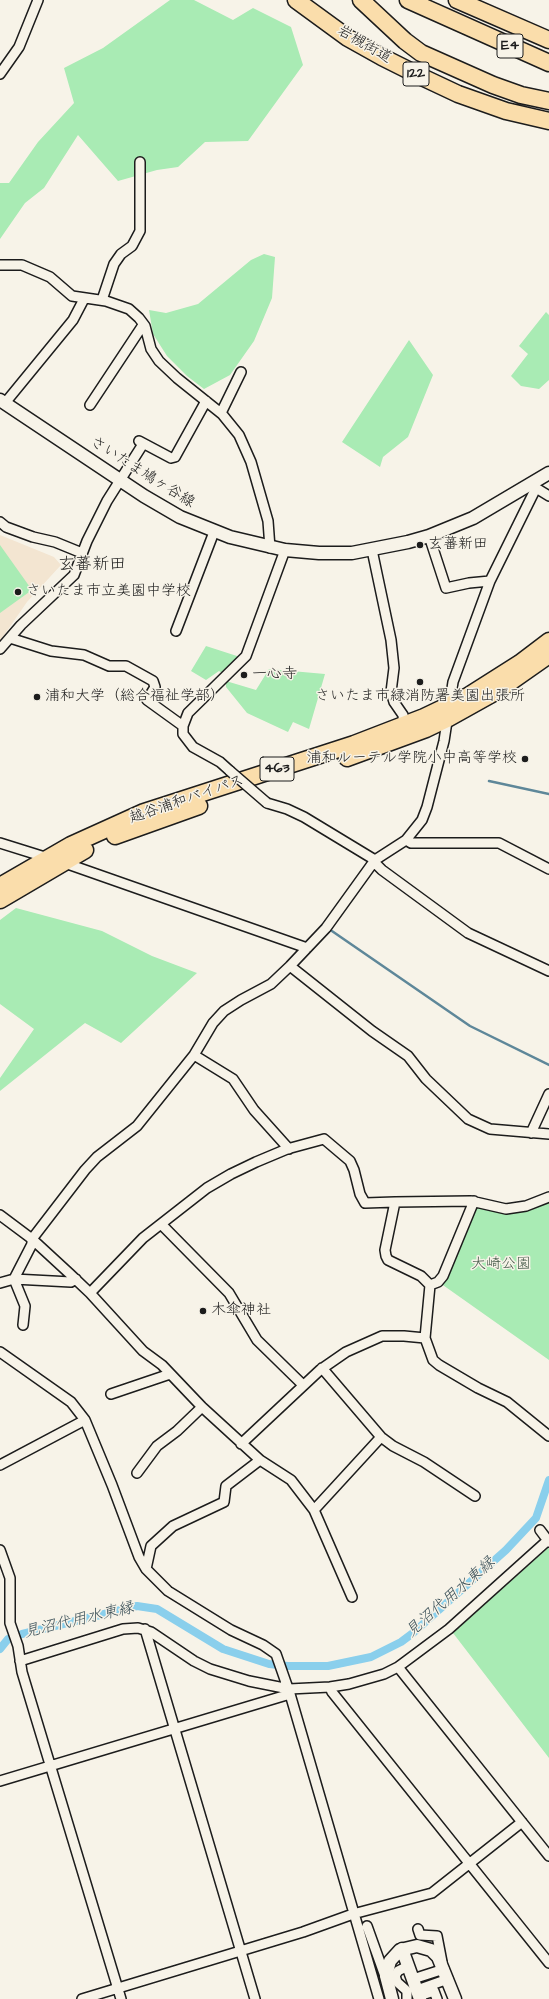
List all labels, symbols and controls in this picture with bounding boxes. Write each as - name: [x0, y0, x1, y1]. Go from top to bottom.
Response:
- street label: 岩槻街道: [334, 22, 394, 68]
- road number: E4: [497, 34, 523, 58]
- road number: 122: [403, 62, 429, 86]
- street label: さいたま鳩ヶ谷線: [86, 434, 198, 512]
- place label: 玄蕃新田: [428, 536, 488, 554]
- marker: 玄蕃新田: [415, 540, 425, 550]
- district label: 玄蕃新田: [58, 555, 126, 575]
- place label: さいたま市立美園中学校: [26, 583, 191, 601]
- marker: さいたま市立美園中学校: [13, 587, 23, 597]
- place label: 一心寺: [252, 666, 297, 684]
- marker: 一心寺: [239, 670, 249, 680]
- marker: さいたま市緑消防署美園出張所: [415, 677, 425, 687]
- place label: 浦和大学（総合福祉学部）: [45, 688, 225, 706]
- place label: さいたま市緑消防署美園出張所: [315, 688, 525, 706]
- marker: 浦和大学（総合福祉学部）: [32, 692, 42, 702]
- place label: 浦和ルーテル学院小中高等学校: [306, 750, 517, 768]
- marker: 浦和ルーテル学院小中高等学校: [520, 754, 530, 764]
- road number: 463: [260, 757, 294, 781]
- street label: 越谷浦和バイパス: [127, 772, 247, 828]
- park label: 大崎公園: [471, 1256, 531, 1274]
- place label: 木傘神社: [211, 1302, 271, 1320]
- marker: 木傘神社: [198, 1306, 208, 1316]
- water label: 見沼代用水東縁: [402, 1554, 500, 1642]
- water label: 見沼代用水東縁: [22, 1599, 136, 1643]

